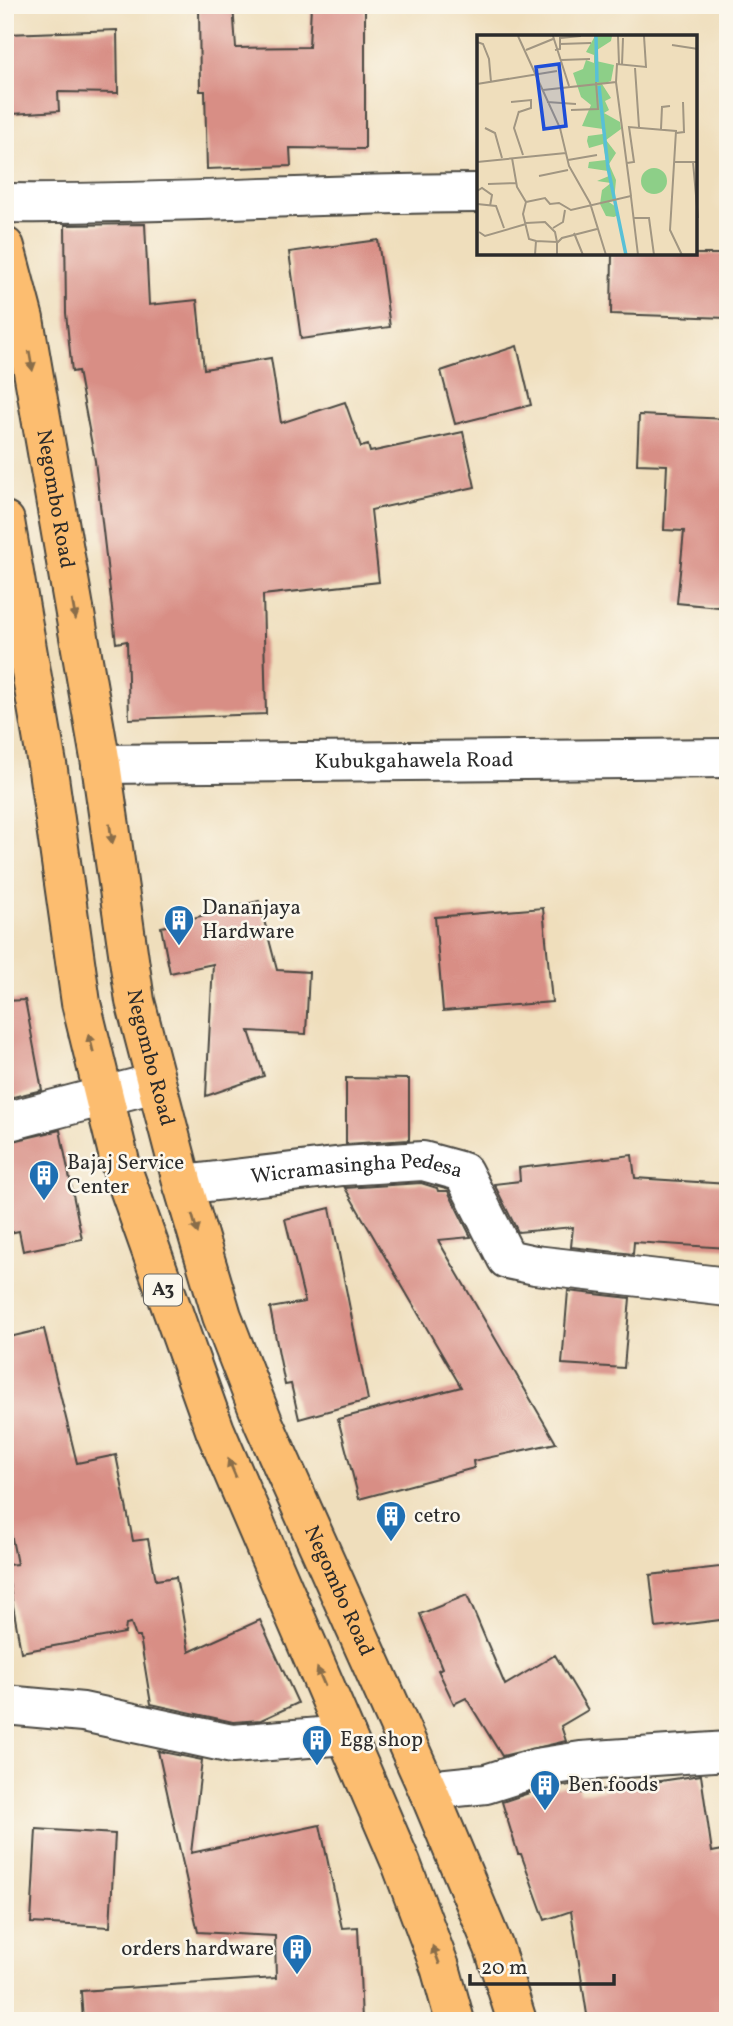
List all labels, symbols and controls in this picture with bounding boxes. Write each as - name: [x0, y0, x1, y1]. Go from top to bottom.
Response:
- inset map: [477, 35, 698, 256]
- one-way arrow: [26, 351, 37, 373]
- street label: Negombo Road: [29, 427, 81, 571]
- one-way arrow: [69, 599, 80, 621]
- street label: Kubukgahawela Road: [314, 746, 514, 776]
- one-way arrow: [106, 823, 117, 845]
- place label: Dananjaya Hardware: [202, 894, 301, 947]
- building icon: Dananjaya Hardware: [162, 903, 196, 947]
- street label: Negombo Road: [119, 987, 182, 1129]
- one-way arrow: [85, 1032, 96, 1054]
- street label: Wicramasingha Pedesa: [249, 1147, 466, 1191]
- place label: Bajaj Service Center: [67, 1149, 184, 1202]
- building icon: Bajaj Service Center: [27, 1158, 61, 1202]
- one-way arrow: [190, 1213, 200, 1234]
- road number: A3: [144, 1274, 182, 1306]
- one-way arrow: [226, 1458, 238, 1478]
- building icon: cetro: [374, 1499, 408, 1543]
- place label: cetro: [414, 1502, 461, 1531]
- street label: Negombo Road: [297, 1521, 381, 1661]
- one-way arrow: [315, 1667, 327, 1687]
- building icon: Egg shop: [300, 1723, 334, 1767]
- place label: Egg shop: [340, 1726, 423, 1755]
- building icon: Ben foods: [528, 1768, 562, 1812]
- place label: Ben foods: [568, 1771, 658, 1800]
- building icon: orders hardware: [280, 1932, 314, 1976]
- place label: orders hardware: [121, 1935, 274, 1964]
- scale bar: [470, 1942, 614, 1986]
- one-way arrow: [430, 1945, 441, 1966]
- text: 20 m: [481, 1954, 527, 1983]

